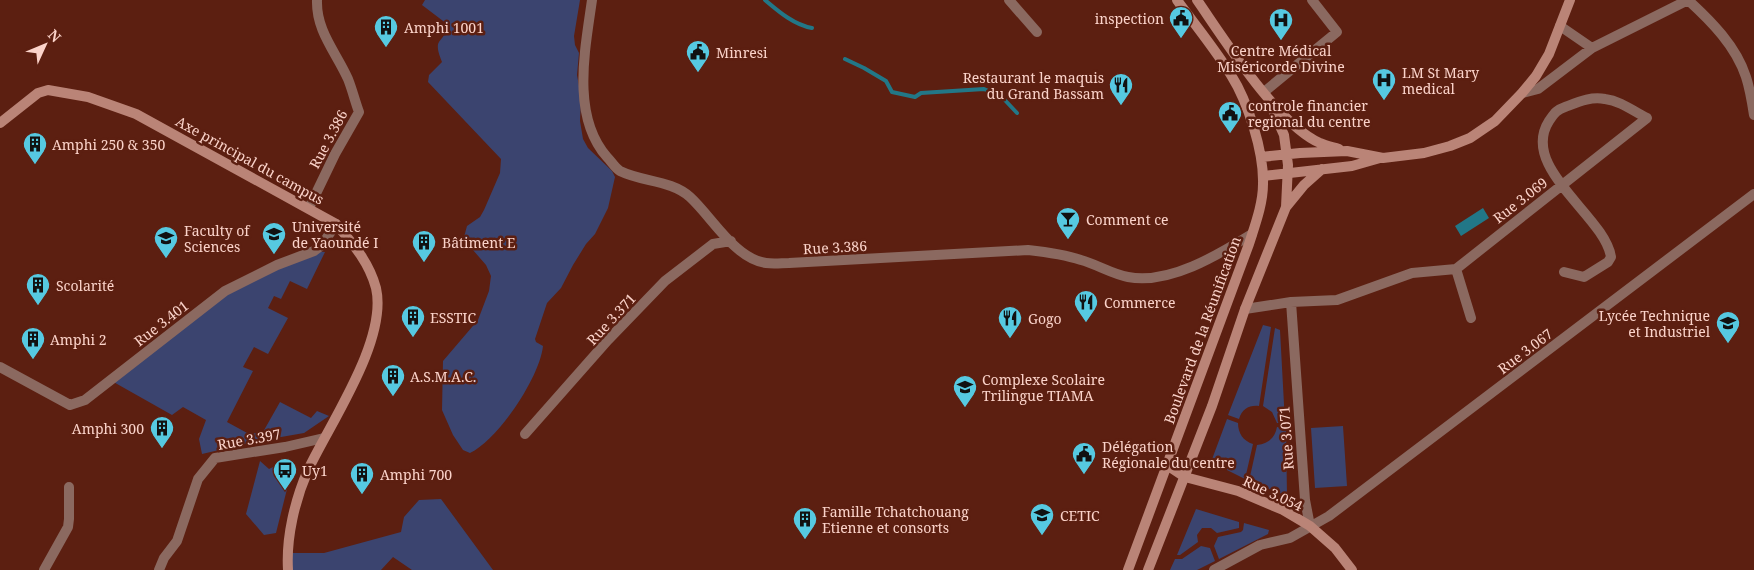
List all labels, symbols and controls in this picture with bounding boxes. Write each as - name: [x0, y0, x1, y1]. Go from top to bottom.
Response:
- public building icon: inspection: [1168, 5, 1194, 39]
- hospital icon: Centre Médical Miséricorde Divine: [1268, 7, 1294, 41]
- place label: inspection: [1095, 9, 1164, 28]
- building icon: Amphi 1001: [373, 14, 399, 48]
- place label: Amphi 1001: [404, 18, 484, 37]
- north arrow: [20, 20, 70, 70]
- text: N: [44, 25, 65, 46]
- public building icon: Minresi: [685, 39, 711, 73]
- place label: Centre Médical Miséricorde Divine: [1217, 41, 1345, 76]
- place label: Minresi: [716, 43, 768, 62]
- place label: LM St Mary medical: [1402, 63, 1479, 98]
- hospital icon: LM St Mary medical: [1371, 67, 1397, 101]
- place label: Restaurant le maquis du Grand Bassam: [963, 68, 1104, 103]
- restaurant icon: Restaurant le maquis du Grand Bassam: [1108, 72, 1134, 106]
- place label: controle financier regional du centre: [1248, 96, 1371, 131]
- public building icon: controle financier regional du centre: [1217, 100, 1243, 134]
- street label: Rue 3.386: [305, 106, 351, 172]
- street label: Axe principal du campus: [173, 111, 327, 209]
- building icon: Amphi 250 & 350: [22, 131, 48, 165]
- place label: Amphi 250 & 350: [52, 135, 166, 154]
- street label: Rue 3.069: [1489, 173, 1551, 227]
- bar icon: Comment ce: [1055, 206, 1081, 240]
- place label: Comment ce: [1086, 210, 1169, 229]
- place label: Université de Yaoundé I: [292, 217, 378, 252]
- place label: Faculty of Sciences: [184, 221, 251, 256]
- school or university icon: Université de Yaoundé I: [261, 221, 287, 255]
- school or university icon: Faculty of Sciences: [153, 225, 179, 259]
- building icon: Bâtiment E: [411, 229, 437, 263]
- place label: Bâtiment E: [442, 233, 516, 252]
- street label: Boulevard de la Réunification: [1159, 234, 1245, 426]
- street label: Rue 3.386: [803, 236, 868, 258]
- building icon: Scolarité: [25, 272, 51, 306]
- place label: Scolarité: [56, 276, 114, 295]
- street label: Rue 3.371: [582, 289, 640, 349]
- restaurant icon: Commerce: [1073, 289, 1099, 323]
- place label: Commerce: [1104, 293, 1176, 312]
- street label: Rue 3.401: [130, 296, 192, 350]
- building icon: ESSTIC: [400, 304, 426, 338]
- restaurant icon: Gogo: [997, 305, 1023, 339]
- place label: Lycée Technique et Industriel: [1599, 306, 1711, 341]
- place label: ESSTIC: [430, 308, 476, 327]
- place label: Gogo: [1028, 309, 1062, 328]
- school or university icon: Lycée Technique et Industriel: [1715, 310, 1741, 344]
- street label: Rue 3.067: [1494, 324, 1556, 378]
- building icon: Amphi 2: [20, 326, 46, 360]
- place label: Amphi 2: [50, 330, 107, 349]
- building icon: A.S.M.A.C.: [380, 363, 406, 397]
- place label: A.S.M.A.C.: [410, 367, 476, 386]
- place label: Complexe Scolaire Trilingue TIAMA: [982, 370, 1105, 405]
- school or university icon: Complexe Scolaire Trilingue TIAMA: [952, 374, 978, 408]
- street label: Rue 3.071: [1274, 405, 1298, 471]
- building icon: Amphi 300: [149, 415, 175, 449]
- place label: Amphi 300: [72, 419, 144, 438]
- street label: Rue 3.397: [216, 424, 282, 454]
- place label: Délégation Régionale du centre: [1102, 437, 1235, 472]
- public building icon: Délégation Régionale du centre: [1071, 441, 1097, 475]
- bus stop icon: Uy1: [272, 457, 298, 491]
- place label: Uy1: [302, 461, 328, 480]
- building icon: Amphi 700: [349, 461, 375, 495]
- place label: Amphi 700: [380, 465, 452, 484]
- street label: Rue 3.054: [1240, 471, 1306, 515]
- place label: Famille Tchatchouang Etienne et consorts: [822, 502, 969, 537]
- school or university icon: CETIC: [1029, 502, 1055, 536]
- building icon: Famille Tchatchouang Etienne et consorts: [792, 506, 818, 540]
- place label: CETIC: [1060, 506, 1100, 525]

